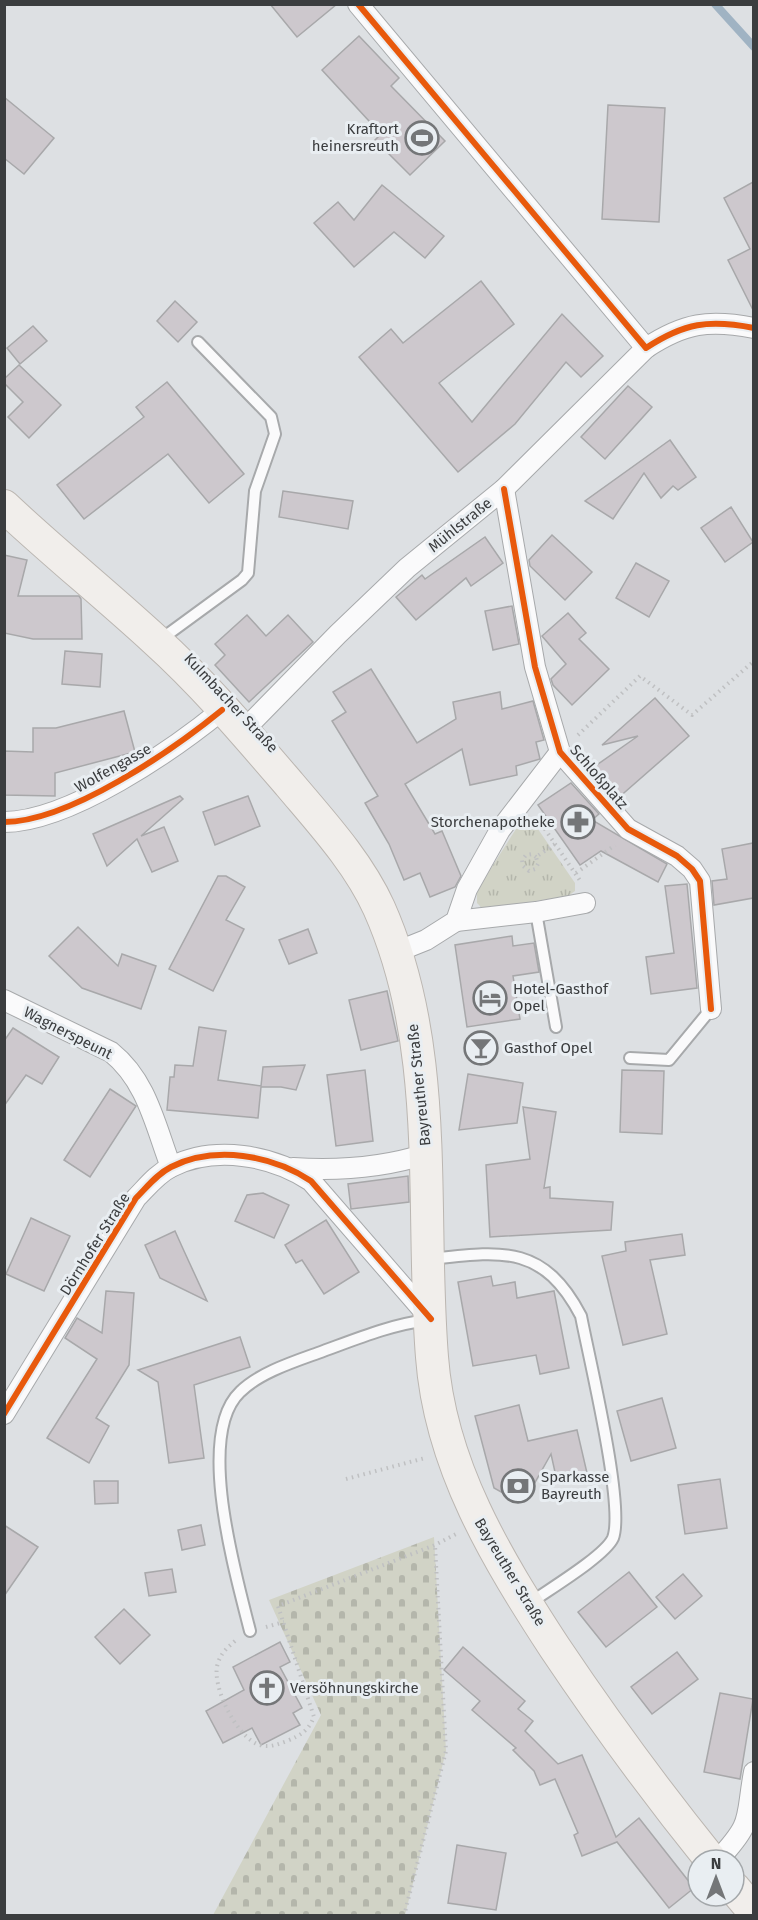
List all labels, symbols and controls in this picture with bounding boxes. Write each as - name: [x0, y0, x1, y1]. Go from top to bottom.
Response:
- place label: Kraftort heinersreuth: [312, 120, 400, 155]
- sports icon: Kraftort heinersreuth: [404, 120, 440, 156]
- street label: Mühlstraße: [425, 494, 495, 556]
- street label: Kulmbacher Straße: [180, 649, 282, 757]
- street label: Wolfengasse: [72, 740, 154, 796]
- street label: Schloßplatz: [566, 741, 632, 813]
- pharmacy icon: Storchenapotheke: [560, 804, 596, 840]
- place label: Storchenapotheke: [431, 813, 555, 831]
- hotel icon: Hotel-Gasthof Opel: [472, 980, 508, 1016]
- place label: Hotel-Gasthof Opel: [513, 980, 609, 1015]
- street label: Wagnerspeunt: [21, 1003, 116, 1063]
- street label: Bayreuther Straße: [404, 1023, 434, 1147]
- bar icon: Gasthof Opel: [463, 1030, 499, 1066]
- place label: Gasthof Opel: [504, 1039, 593, 1057]
- street label: Dörnhofer Straße: [56, 1189, 134, 1299]
- bank icon: Sparkasse Bayreuth: [500, 1468, 536, 1504]
- place label: Sparkasse Bayreuth: [541, 1468, 609, 1503]
- street label: Bayreuther Straße: [471, 1515, 549, 1629]
- church icon: Versöhnungskirche: [249, 1670, 285, 1706]
- place label: Versöhnungskirche: [290, 1679, 419, 1697]
- north arrow: [686, 1848, 746, 1908]
- text: N: [711, 1854, 721, 1873]

